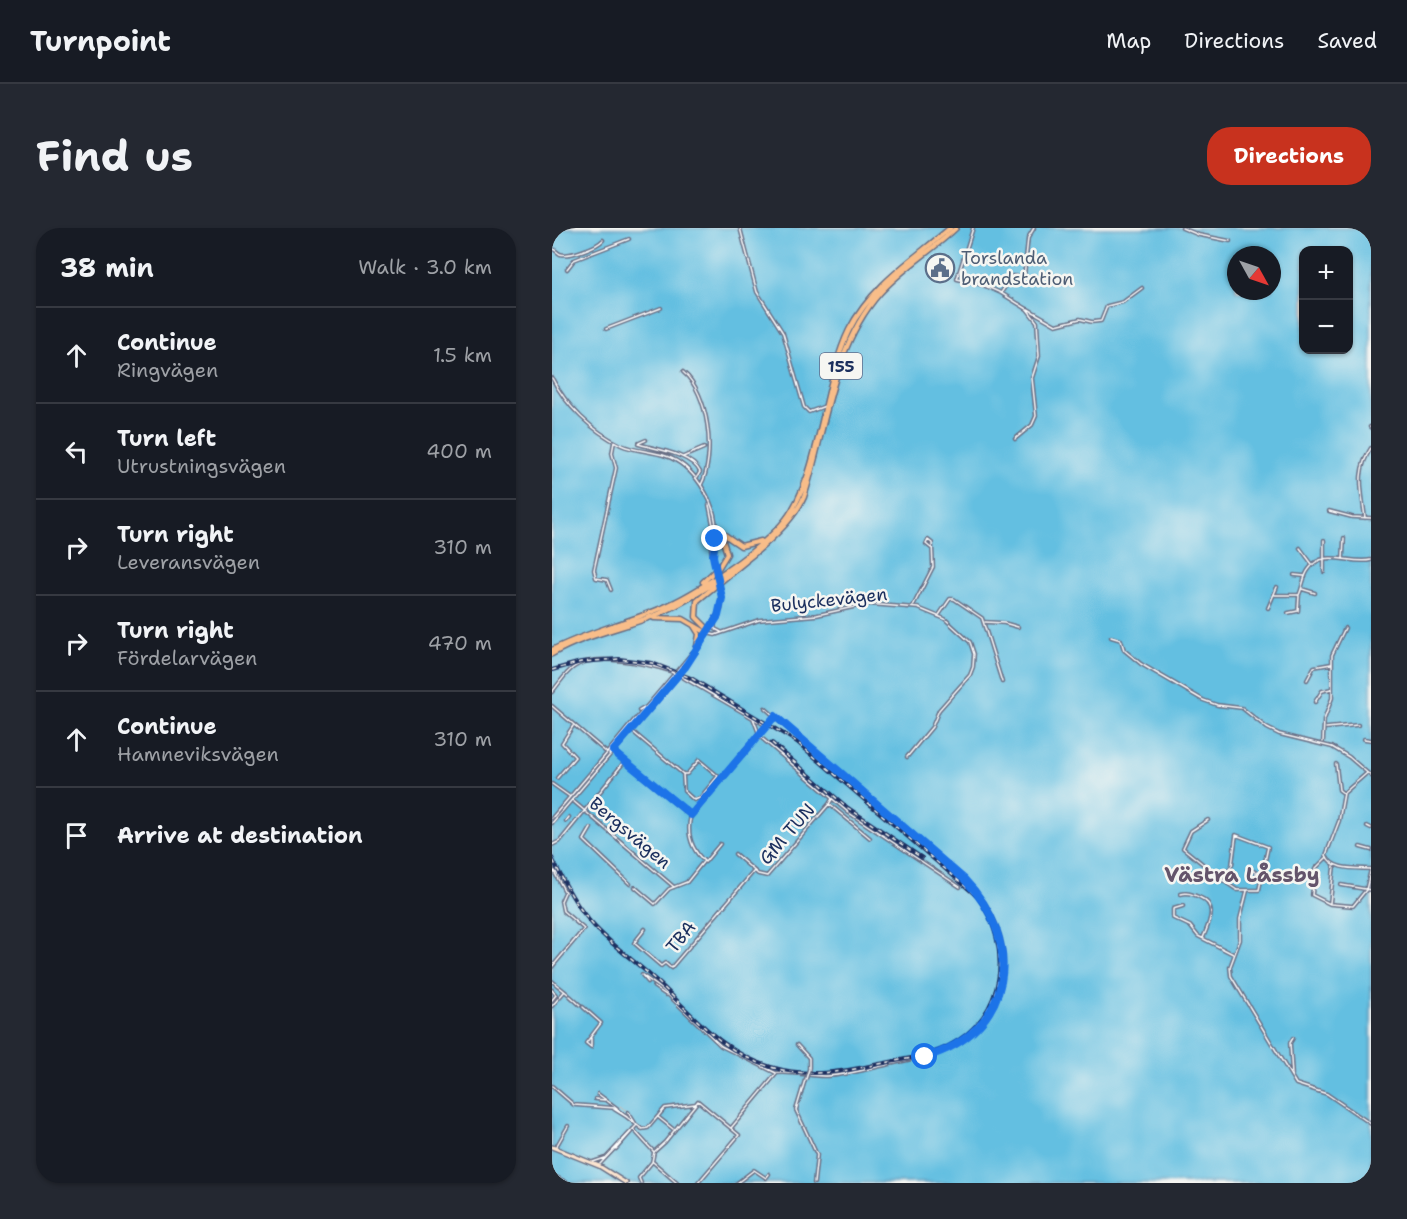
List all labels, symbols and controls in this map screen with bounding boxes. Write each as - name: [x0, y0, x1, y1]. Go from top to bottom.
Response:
- text: Turnpoint: [30, 22, 171, 60]
- text: Map: [1106, 27, 1151, 55]
- text: Directions: [1184, 27, 1284, 55]
- text: Saved: [1317, 27, 1377, 55]
- button: Directions: [1207, 127, 1371, 185]
- text: Find us: [36, 128, 193, 184]
- place label: Torslanda brandstation: [961, 246, 1073, 291]
- north arrow: [1227, 246, 1281, 300]
- map controls: [1299, 246, 1353, 354]
- button: +: [1299, 246, 1353, 300]
- text: 38 min: [60, 250, 154, 285]
- public building icon: Torslanda brandstation: [924, 252, 956, 284]
- text: Walk · 3.0 km: [358, 254, 492, 280]
- button: −: [1299, 300, 1353, 354]
- text: Continue: [117, 328, 217, 357]
- icon: ahead: [60, 339, 93, 372]
- text: 1.5 km: [433, 342, 492, 368]
- road number: 155: [820, 353, 862, 379]
- text: Ringvägen: [117, 357, 218, 383]
- text: Turn left: [117, 424, 216, 453]
- icon: left: [60, 435, 93, 468]
- text: 400 m: [426, 438, 492, 464]
- text: Utrustningsvägen: [117, 453, 286, 479]
- text: Turn right: [117, 520, 234, 549]
- route end: [701, 525, 727, 551]
- icon: right: [60, 531, 93, 564]
- text: 310 m: [433, 534, 492, 560]
- text: Leveransvägen: [117, 549, 260, 575]
- street label: Bulyckevägen: [770, 582, 888, 618]
- text: Turn right: [117, 616, 234, 645]
- icon: right: [60, 627, 93, 660]
- text: 470 m: [428, 630, 492, 656]
- text: Fördelarvägen: [117, 645, 257, 671]
- text: Continue: [117, 712, 217, 741]
- icon: ahead: [60, 723, 93, 756]
- text: 310 m: [433, 726, 492, 752]
- text: Hamneviksvägen: [117, 741, 279, 767]
- street label: Bergsvägen: [584, 792, 676, 874]
- street label: GM TUN: [754, 798, 820, 870]
- icon: arrive: [60, 819, 93, 852]
- text: Arrive at destination: [117, 821, 363, 850]
- district label: Västra Låssby: [1164, 861, 1320, 889]
- street label: TBA: [661, 916, 701, 958]
- route start: [911, 1043, 937, 1069]

